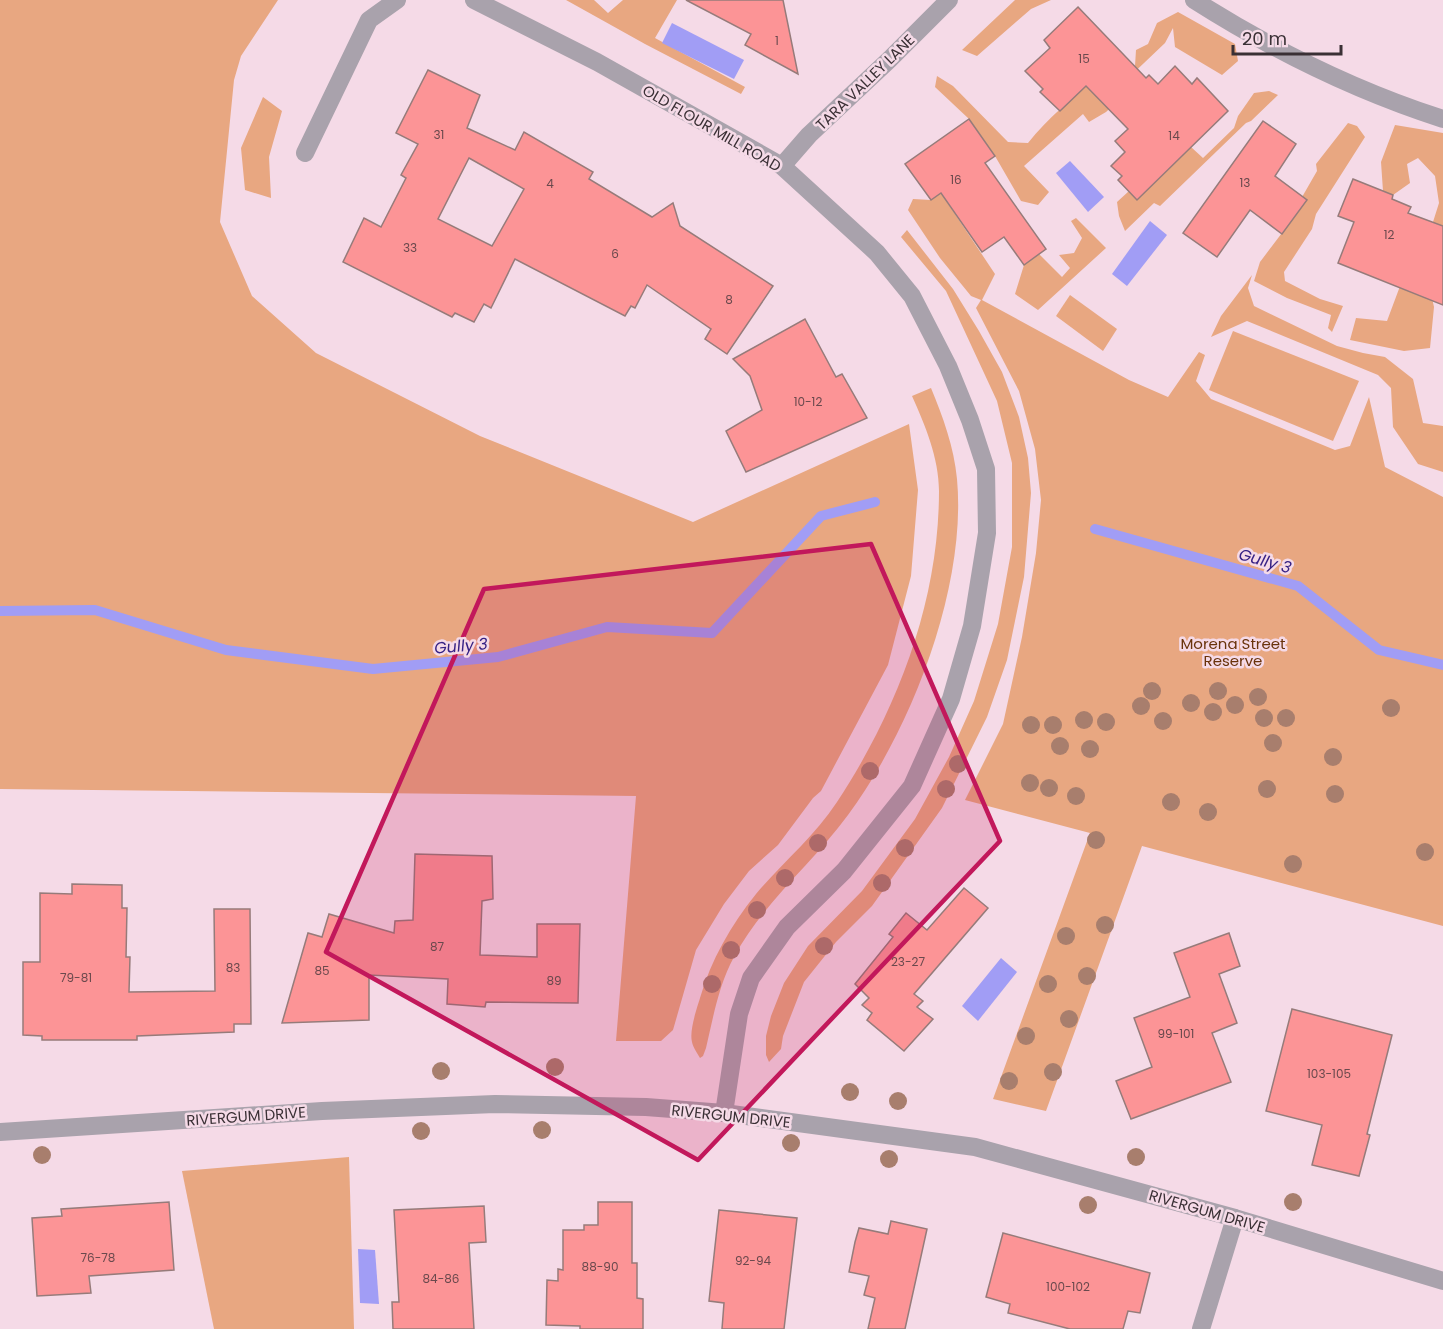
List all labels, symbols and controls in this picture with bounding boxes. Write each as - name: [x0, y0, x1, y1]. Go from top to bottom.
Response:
- scale bar: [1233, 18, 1341, 56]
- text: 20 m: [1242, 26, 1287, 51]
- street label: TARA VALLEY LANE: [811, 29, 919, 135]
- house number: 1: [775, 32, 779, 49]
- house number: 15: [1078, 50, 1090, 67]
- street label: OLD FLOUR MILL ROAD: [639, 80, 785, 176]
- house number: 31: [434, 126, 444, 143]
- house number: 14: [1168, 127, 1180, 144]
- house number: 16: [950, 171, 962, 188]
- house number: 13: [1240, 174, 1250, 191]
- house number: 4: [546, 175, 554, 192]
- house number: 12: [1384, 226, 1394, 243]
- house number: 33: [403, 239, 417, 256]
- house number: 6: [611, 245, 619, 262]
- house number: 8: [725, 291, 733, 308]
- house number: 10-12: [794, 393, 822, 410]
- water label: Gully 3: [1236, 543, 1295, 580]
- water label: Gully 3: [433, 632, 489, 660]
- park label: Morena Street Reserve: [1180, 633, 1286, 671]
- house number: 87: [430, 938, 445, 955]
- house number: 23-27: [891, 953, 925, 970]
- house number: 83: [226, 959, 240, 976]
- house number: 85: [314, 962, 330, 979]
- house number: 79-81: [60, 969, 92, 986]
- house number: 89: [546, 972, 562, 989]
- house number: 99-101: [1158, 1025, 1194, 1042]
- house number: 103-105: [1307, 1065, 1351, 1082]
- street label: RIVERGUM DRIVE: [670, 1099, 792, 1133]
- street label: RIVERGUM DRIVE: [186, 1101, 306, 1131]
- street label: RIVERGUM DRIVE: [1147, 1184, 1267, 1238]
- house number: 76-78: [81, 1249, 115, 1266]
- house number: 92-94: [735, 1252, 772, 1269]
- house number: 88-90: [582, 1258, 618, 1275]
- house number: 84-86: [423, 1270, 459, 1287]
- house number: 100-102: [1046, 1278, 1090, 1295]

